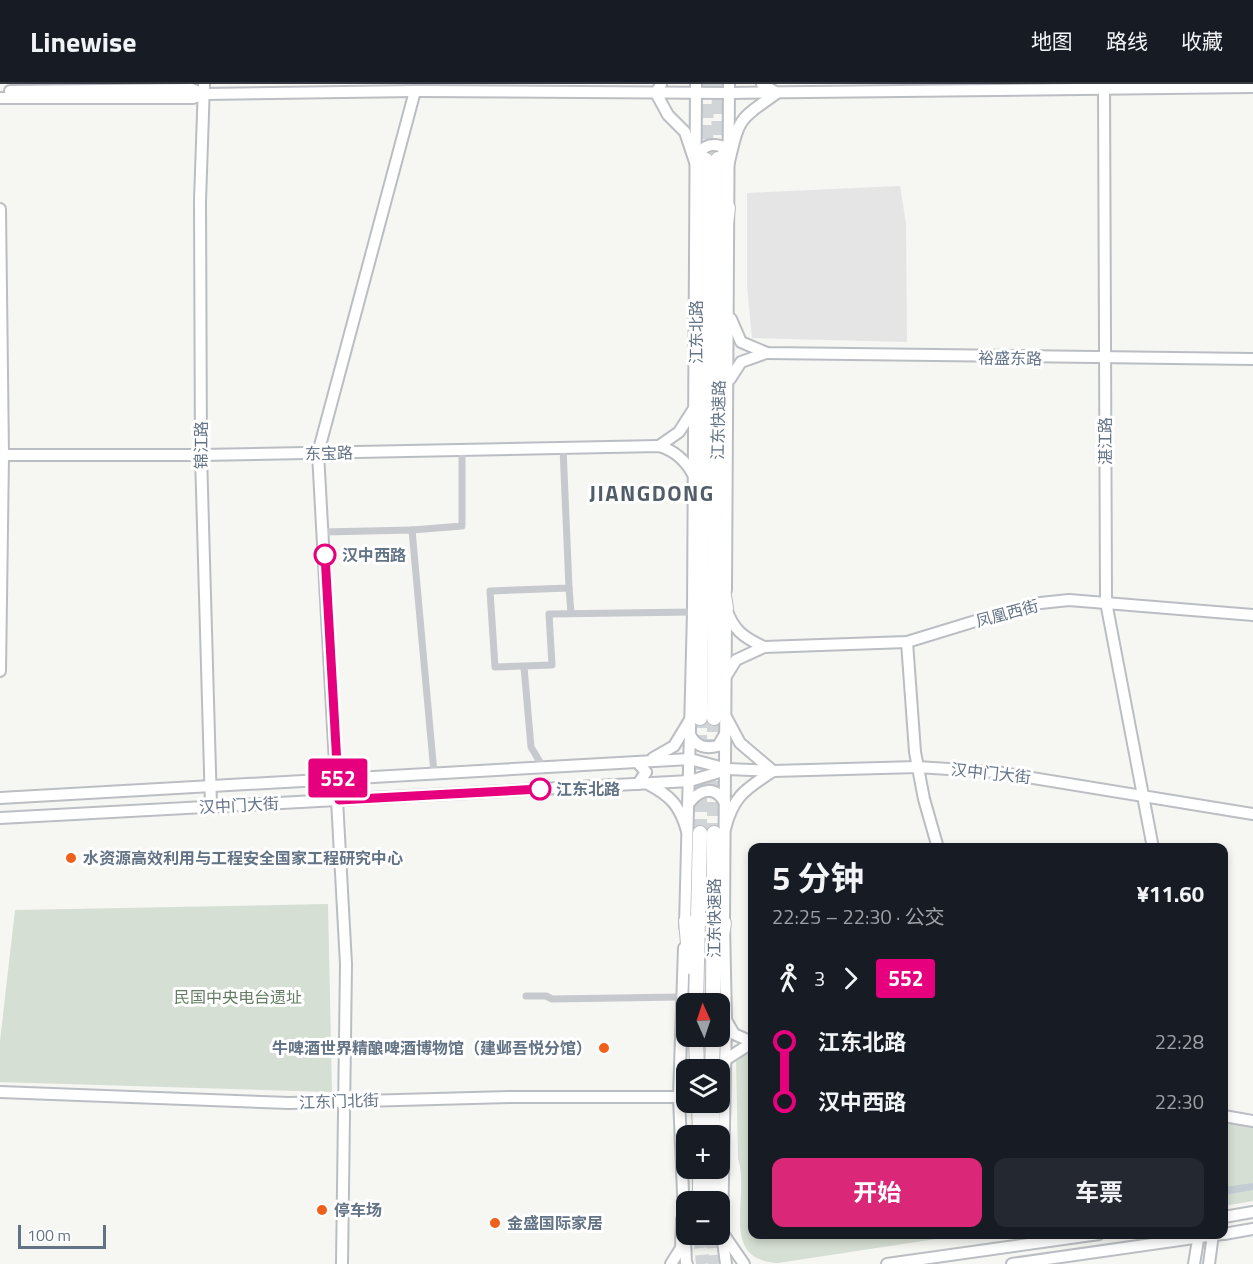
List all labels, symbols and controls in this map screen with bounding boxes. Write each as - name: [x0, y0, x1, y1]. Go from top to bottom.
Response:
- text: Linewise: [30, 20, 137, 63]
- text: 地图: [1031, 25, 1073, 57]
- text: 路线: [1106, 25, 1148, 57]
- text: 收藏: [1181, 25, 1223, 57]
- street label: 江东北路: [684, 300, 708, 364]
- street label: 裕盛东路: [978, 345, 1042, 371]
- street label: 江东快速路: [705, 380, 731, 460]
- street label: 湛江路: [1093, 417, 1117, 465]
- street label: 锦江路: [189, 421, 213, 469]
- street label: 东宝路: [305, 441, 353, 465]
- district label: JIANGDONG: [589, 476, 715, 510]
- place label: 汉中西路: [342, 543, 406, 567]
- marker: 汉中西路: [314, 544, 336, 566]
- street label: 凤凰西街: [973, 593, 1041, 633]
- street label: 汉中门大街: [950, 757, 1032, 789]
- line badge: 552: [304, 758, 372, 798]
- text: 552: [320, 762, 356, 794]
- place label: 江东北路: [556, 777, 620, 801]
- marker: 江东北路: [529, 778, 551, 800]
- street label: 汉中门大街: [198, 791, 280, 819]
- place label: 水资源高效利用与工程安全国家工程研究中心: [83, 846, 403, 870]
- marker: 水资源高效利用与工程安全国家工程研究中心: [64, 851, 78, 865]
- text: 5 分钟: [772, 853, 864, 903]
- text: ¥11.60: [1137, 877, 1204, 911]
- street label: 江东快速路: [702, 878, 726, 958]
- text: 22:25 – 22:30 · 公交: [772, 901, 945, 932]
- icon: walk: [772, 962, 805, 995]
- icon: forward: [834, 962, 867, 995]
- text: 552: [888, 962, 923, 994]
- text: 3: [814, 963, 825, 994]
- park label: 民国中央电台遗址: [174, 985, 302, 1009]
- north arrow: [676, 993, 730, 1047]
- map controls: [676, 993, 730, 1245]
- text: 江东北路: [818, 1025, 906, 1059]
- text: 22:28: [1155, 1026, 1204, 1057]
- place label: 牛啤酒世界精酿啤酒博物馆（建邺吾悦分馆）: [272, 1036, 592, 1060]
- marker: 牛啤酒世界精酿啤酒博物馆（建邺吾悦分馆）: [597, 1041, 611, 1055]
- button: layers: [676, 1059, 730, 1113]
- text: 汉中西路: [818, 1085, 906, 1119]
- text: 22:30: [1155, 1086, 1204, 1117]
- street label: 江东门北街: [299, 1088, 379, 1114]
- button: +: [676, 1125, 730, 1179]
- button: 开始: [772, 1158, 982, 1227]
- button: 车票: [994, 1158, 1204, 1227]
- button: −: [676, 1191, 730, 1245]
- place label: 停车场: [334, 1198, 382, 1222]
- marker: 停车场: [315, 1203, 329, 1217]
- place label: 金盛国际家居: [507, 1211, 603, 1235]
- marker: 金盛国际家居: [488, 1216, 502, 1230]
- scale bar: [18, 1222, 106, 1250]
- text: 100 m: [27, 1223, 71, 1247]

